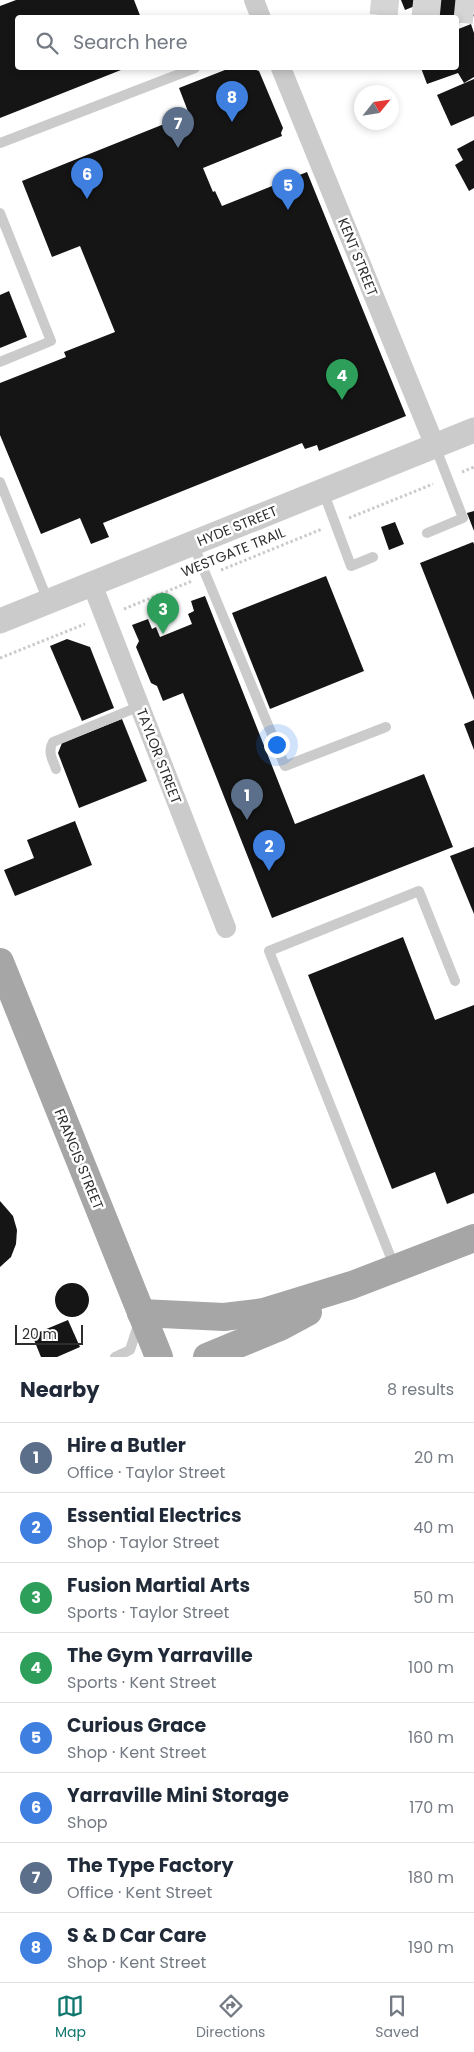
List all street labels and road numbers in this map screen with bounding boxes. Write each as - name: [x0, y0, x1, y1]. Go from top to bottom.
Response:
- street label: KENT STREET: [333, 215, 383, 300]
- street label: HYDE STREET: [194, 501, 281, 551]
- street label: WESTGATE TRAIL: [178, 522, 288, 582]
- street label: TAYLOR STREET: [132, 705, 187, 807]
- street label: FRANCIS STREET: [50, 1106, 109, 1213]

